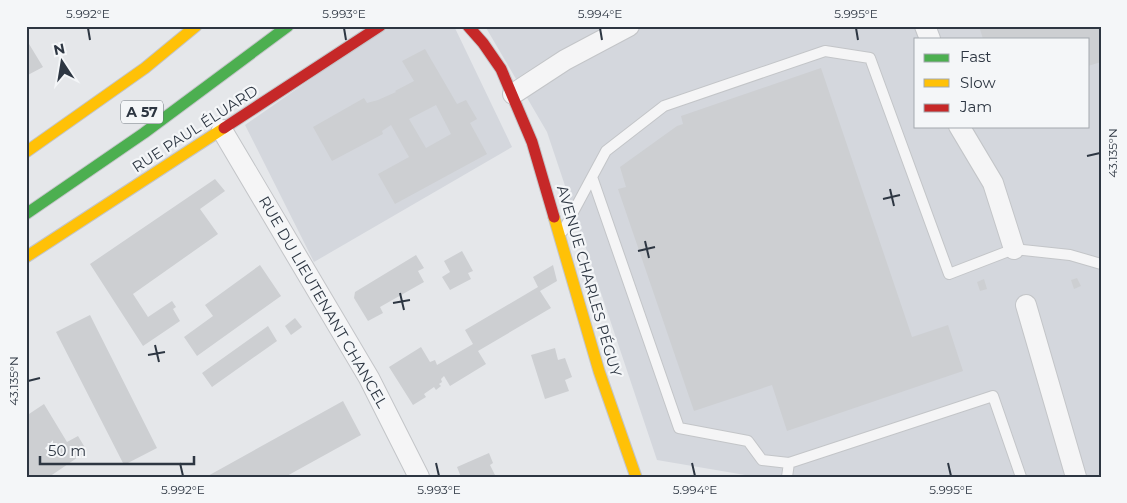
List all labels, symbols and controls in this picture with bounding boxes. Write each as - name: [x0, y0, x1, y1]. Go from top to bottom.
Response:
- text: 5.992°E: [66, 6, 110, 21]
- text: 5.993°E: [322, 6, 366, 21]
- text: 5.994°E: [578, 6, 622, 21]
- text: 5.995°E: [834, 6, 878, 21]
- north arrow: [38, 38, 88, 88]
- legend: [914, 38, 1090, 128]
- text: N: [52, 39, 67, 59]
- text: Fast: [960, 47, 991, 66]
- text: Slow: [960, 73, 996, 92]
- street label: RUE PAUL ÉLUARD: [128, 81, 261, 176]
- text: Jam: [959, 97, 992, 116]
- road number: A 57: [121, 100, 163, 124]
- text: 43.135°N: [1105, 128, 1120, 178]
- street label: AVENUE CHARLES PÉGUY: [553, 183, 626, 379]
- street label: RUE DU LIEUTENANT CHANCEL: [255, 192, 392, 411]
- text: 43.135°N: [6, 356, 21, 406]
- scale bar: [40, 433, 194, 465]
- text: 50 m: [48, 441, 86, 460]
- text: 5.992°E: [161, 482, 205, 497]
- text: 5.993°E: [417, 482, 461, 497]
- text: 5.994°E: [673, 482, 717, 497]
- text: 5.995°E: [929, 482, 973, 497]

